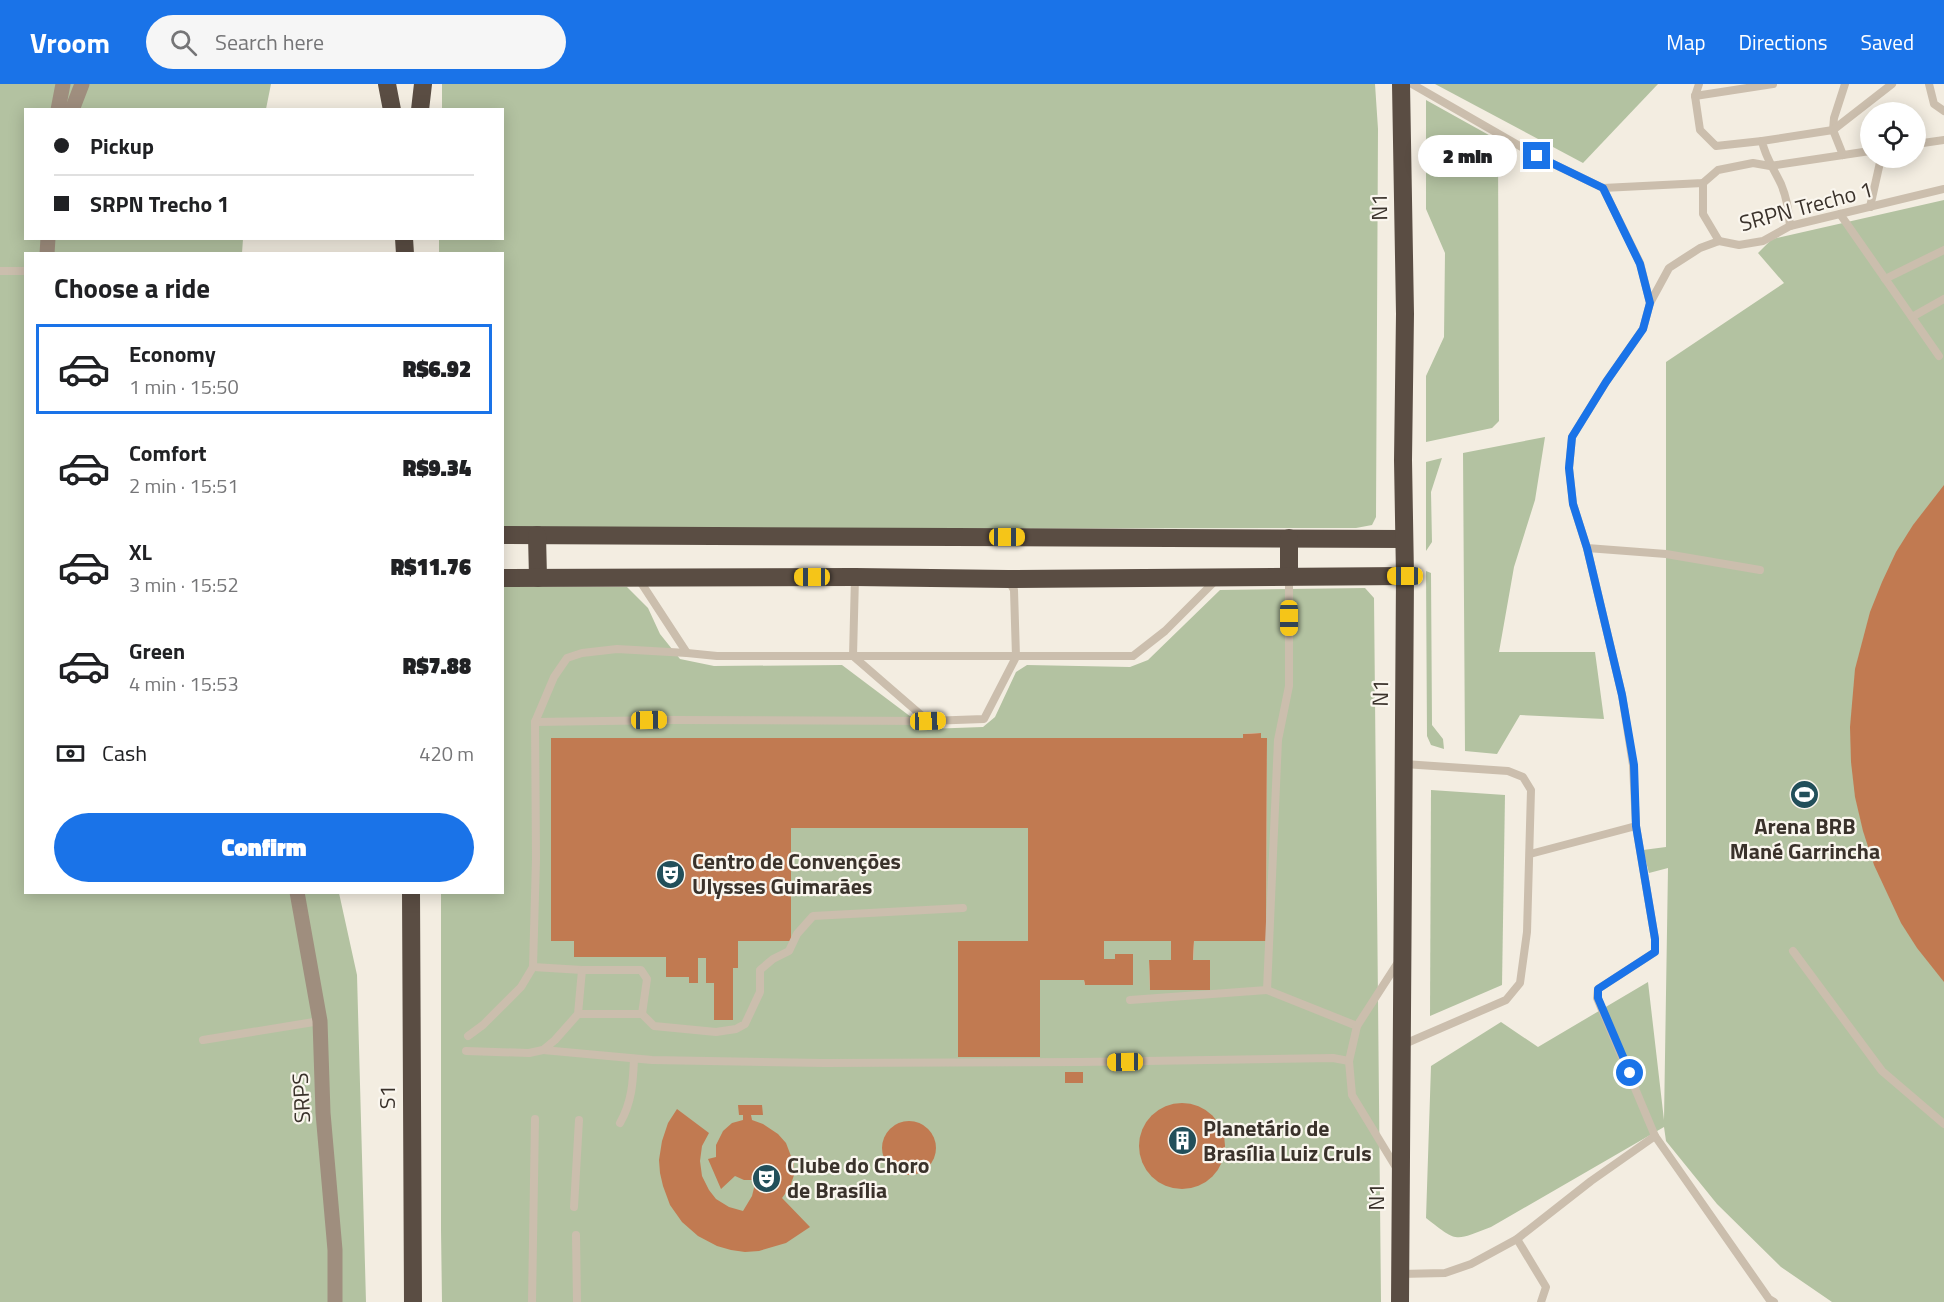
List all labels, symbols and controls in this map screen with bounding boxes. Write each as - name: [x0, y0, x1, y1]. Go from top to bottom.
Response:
- search box: [146, 15, 566, 69]
- text: Vroom: [30, 21, 110, 64]
- text: Search here: [215, 25, 324, 59]
- icon: search: [167, 26, 200, 59]
- text: Map: [1666, 26, 1706, 58]
- text: Directions: [1739, 26, 1828, 58]
- text: Saved: [1861, 26, 1914, 58]
- map controls: [1860, 102, 1926, 168]
- button: locate: [1860, 102, 1926, 168]
- text: Pickup: [90, 129, 154, 163]
- callout: 2 min: [1417, 135, 1516, 177]
- text: 2 min: [1443, 140, 1492, 171]
- route end: [1523, 142, 1550, 169]
- street label: SRPN Trecho 1: [1736, 172, 1876, 240]
- text: SRPN Trecho 1: [90, 187, 229, 221]
- street label: N1: [1362, 193, 1396, 221]
- text: Choose a ride: [54, 267, 210, 308]
- text: Economy: [129, 337, 216, 371]
- icon: car: [57, 342, 111, 396]
- text: R$6.92: [403, 352, 471, 386]
- text: 1 min · 15:50: [129, 371, 239, 402]
- text: Comfort: [129, 436, 207, 470]
- icon: car: [57, 441, 111, 495]
- text: R$9.34: [403, 451, 471, 485]
- text: 2 min · 15:51: [129, 470, 239, 501]
- car: [989, 528, 1025, 546]
- text: XL: [129, 535, 152, 569]
- icon: car: [57, 540, 111, 594]
- text: R$11.76: [391, 550, 471, 584]
- car: [1387, 567, 1423, 585]
- car: [794, 568, 830, 586]
- text: 3 min · 15:52: [129, 569, 239, 600]
- car: [1280, 600, 1298, 636]
- text: Green: [129, 634, 185, 668]
- icon: car: [57, 639, 111, 693]
- text: R$7.88: [403, 649, 471, 683]
- text: 4 min · 15:53: [129, 668, 239, 699]
- street label: N1: [1363, 679, 1397, 707]
- car: [631, 711, 667, 729]
- car: [910, 711, 946, 731]
- text: Cash: [102, 736, 147, 770]
- icon: cash: [54, 737, 87, 770]
- text: 420 m: [419, 738, 474, 769]
- sports icon: Arena BRB Mané Garrincha: [1789, 778, 1821, 810]
- place label: Arena BRB Mané Garrincha: [1730, 809, 1880, 868]
- button: Confirm: [54, 813, 474, 882]
- place label: Centro de Convenções Ulysses Guimarães: [692, 844, 901, 903]
- theatre icon: Centro de Convenções Ulysses Guimarães: [655, 858, 687, 890]
- car: [1107, 1053, 1143, 1071]
- route start: [1616, 1059, 1643, 1086]
- street label: SRPS: [283, 1072, 319, 1124]
- street label: S1: [370, 1085, 404, 1109]
- place label: Planetário de Brasília Luiz Cruls: [1203, 1111, 1372, 1170]
- building icon: Planetário de Brasília Luiz Cruls: [1166, 1125, 1198, 1157]
- place label: Clube do Choro de Brasília: [787, 1148, 929, 1207]
- theatre icon: Clube do Choro de Brasília: [750, 1162, 782, 1194]
- street label: N1: [1359, 1183, 1393, 1211]

